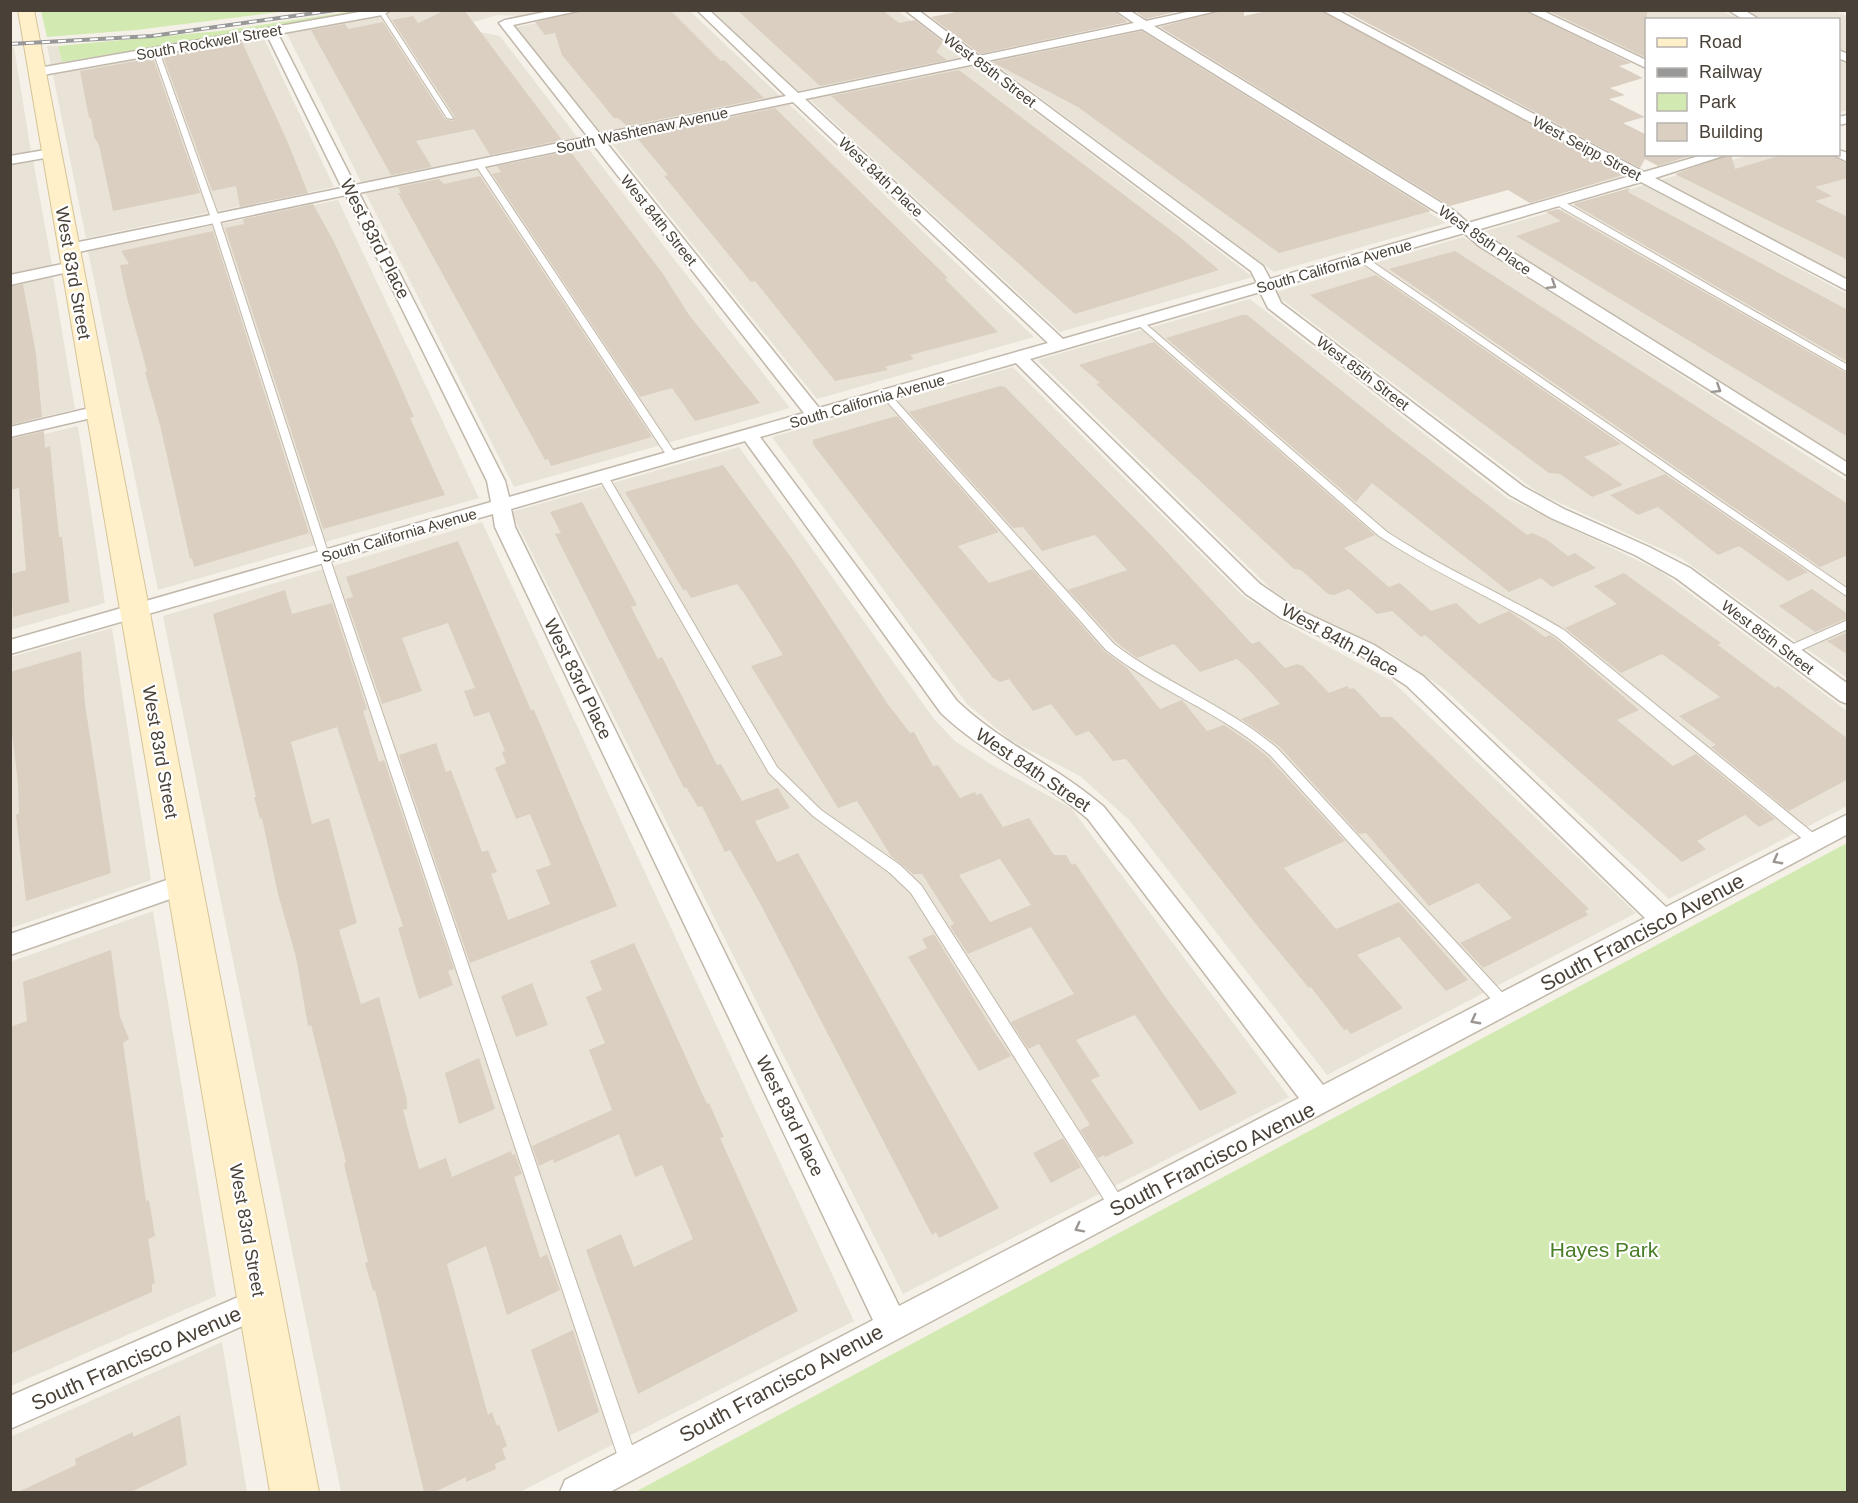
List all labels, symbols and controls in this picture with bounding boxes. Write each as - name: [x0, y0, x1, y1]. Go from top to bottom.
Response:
- legend: [1645, 18, 1840, 156]
- street label: South Rockwell Street: [135, 21, 284, 63]
- street label: West 85th Street: [940, 30, 1040, 111]
- text: Road: [1699, 32, 1742, 52]
- text: Railway: [1699, 62, 1762, 82]
- text: Park: [1699, 92, 1737, 112]
- street label: South Washtenaw Avenue: [555, 103, 729, 157]
- street label: West Seipp Street: [1530, 112, 1645, 184]
- text: Building: [1699, 122, 1763, 142]
- street label: West 84th Place: [835, 134, 927, 220]
- street label: West 84th Street: [617, 171, 701, 269]
- street label: West 83rd Place: [336, 176, 414, 302]
- street label: West 85th Place: [1436, 202, 1534, 278]
- street label: West 83rd Street: [51, 205, 95, 341]
- street label: South California Avenue: [1254, 236, 1414, 296]
- one-way arrow: [1545, 278, 1556, 289]
- street label: West 85th Street: [1313, 333, 1413, 414]
- street label: South California Avenue: [787, 371, 947, 431]
- one-way arrow: [1711, 381, 1721, 393]
- street label: South California Avenue: [319, 505, 479, 565]
- street label: West 85th Street: [1718, 597, 1818, 678]
- street label: West 84th Place: [1278, 600, 1402, 680]
- street label: West 83rd Place: [540, 615, 616, 743]
- street label: West 83rd Street: [138, 684, 182, 820]
- street label: West 84th Street: [972, 724, 1094, 816]
- one-way arrow: [1772, 853, 1783, 865]
- street label: South Francisco Avenue: [1536, 868, 1748, 996]
- one-way arrow: [1470, 1013, 1481, 1025]
- street label: West 83rd Place: [752, 1052, 828, 1180]
- street label: South Francisco Avenue: [1106, 1097, 1318, 1221]
- street label: West 83rd Street: [225, 1162, 269, 1298]
- one-way arrow: [1074, 1220, 1085, 1232]
- park label: Hayes Park: [1550, 1238, 1659, 1261]
- street label: South Francisco Avenue: [28, 1301, 244, 1415]
- street label: South Francisco Avenue: [675, 1319, 887, 1447]

